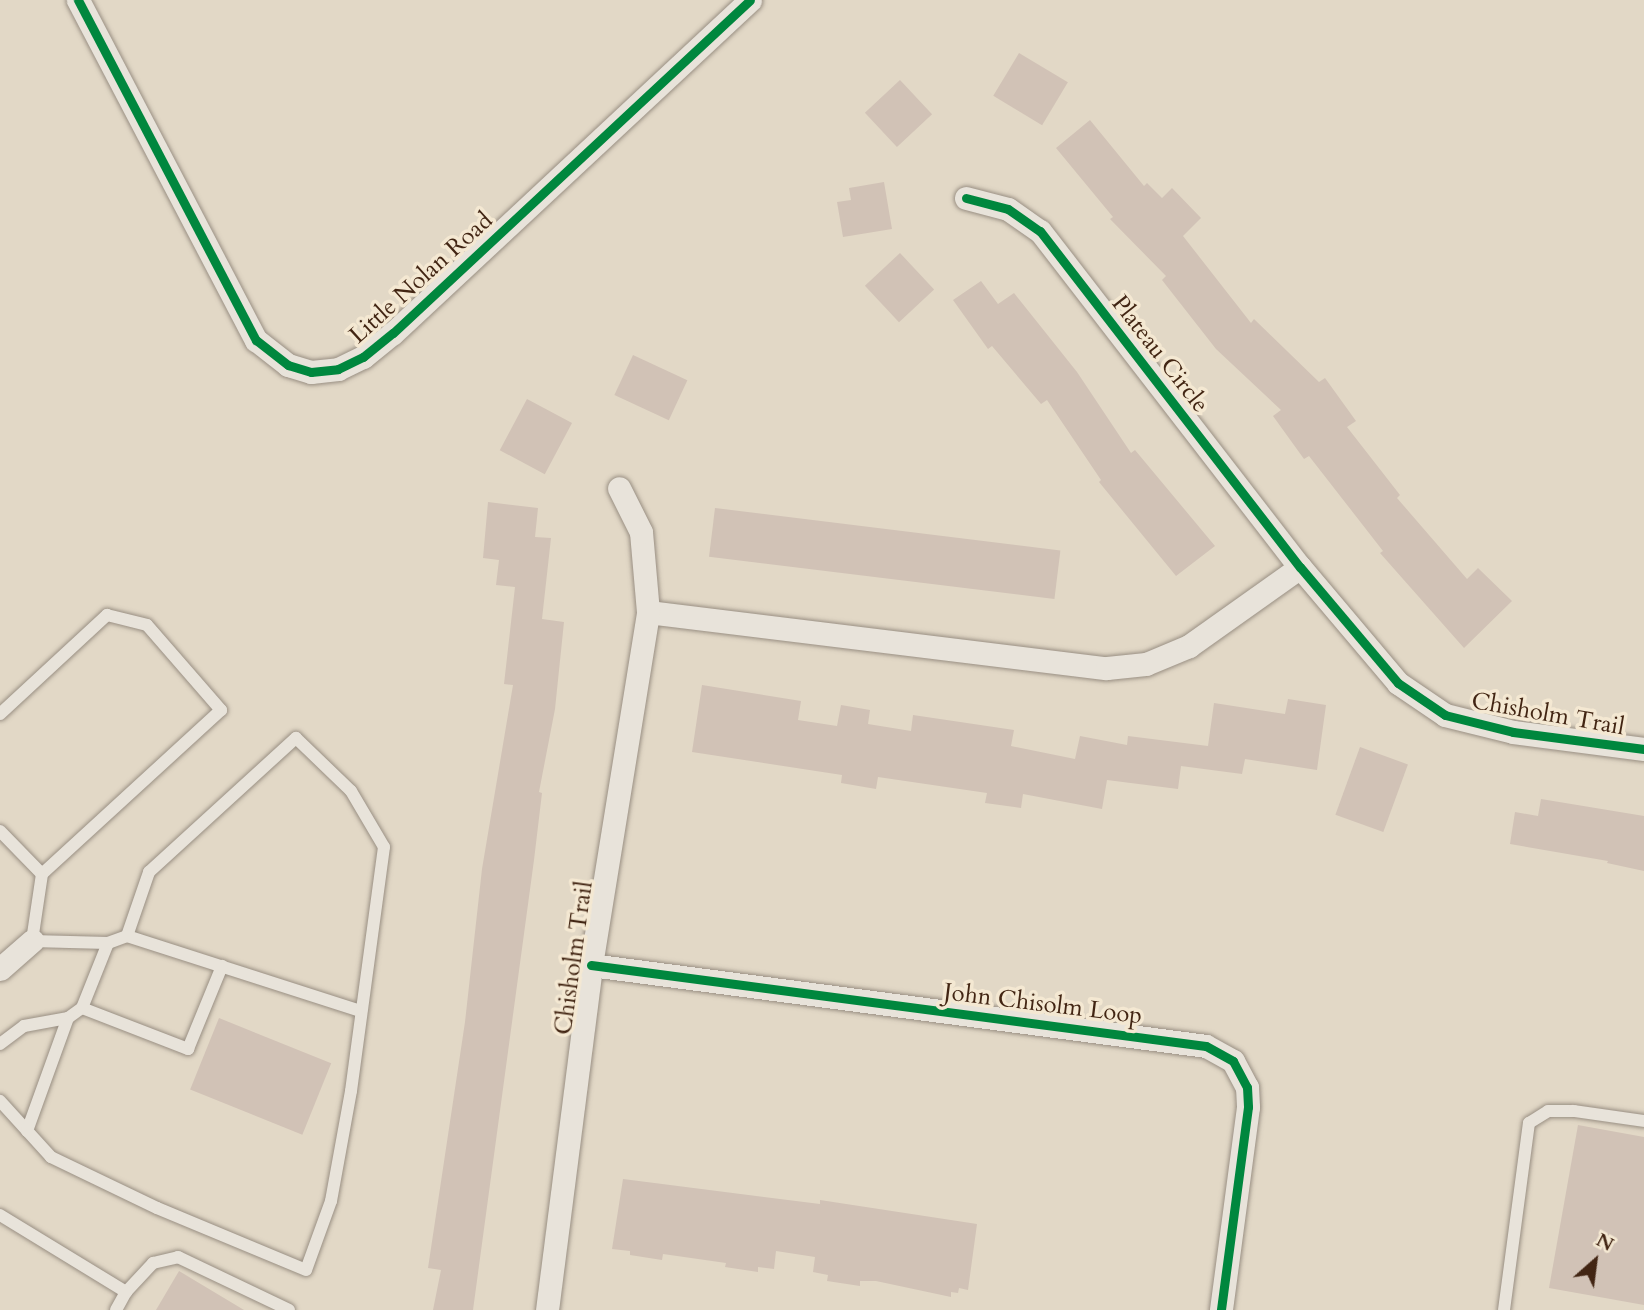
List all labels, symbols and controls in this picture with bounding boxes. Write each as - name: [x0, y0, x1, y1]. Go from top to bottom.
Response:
- street label: Little Nolan Road: [344, 206, 498, 350]
- street label: Plateau Circle: [1105, 290, 1215, 418]
- street label: Chisholm Trail: [1469, 686, 1627, 742]
- street label: Chisholm Trail: [549, 879, 599, 1037]
- street label: John Chisolm Loop: [942, 978, 1144, 1030]
- north arrow: [1560, 1226, 1630, 1296]
- text: N: [1591, 1227, 1618, 1258]

